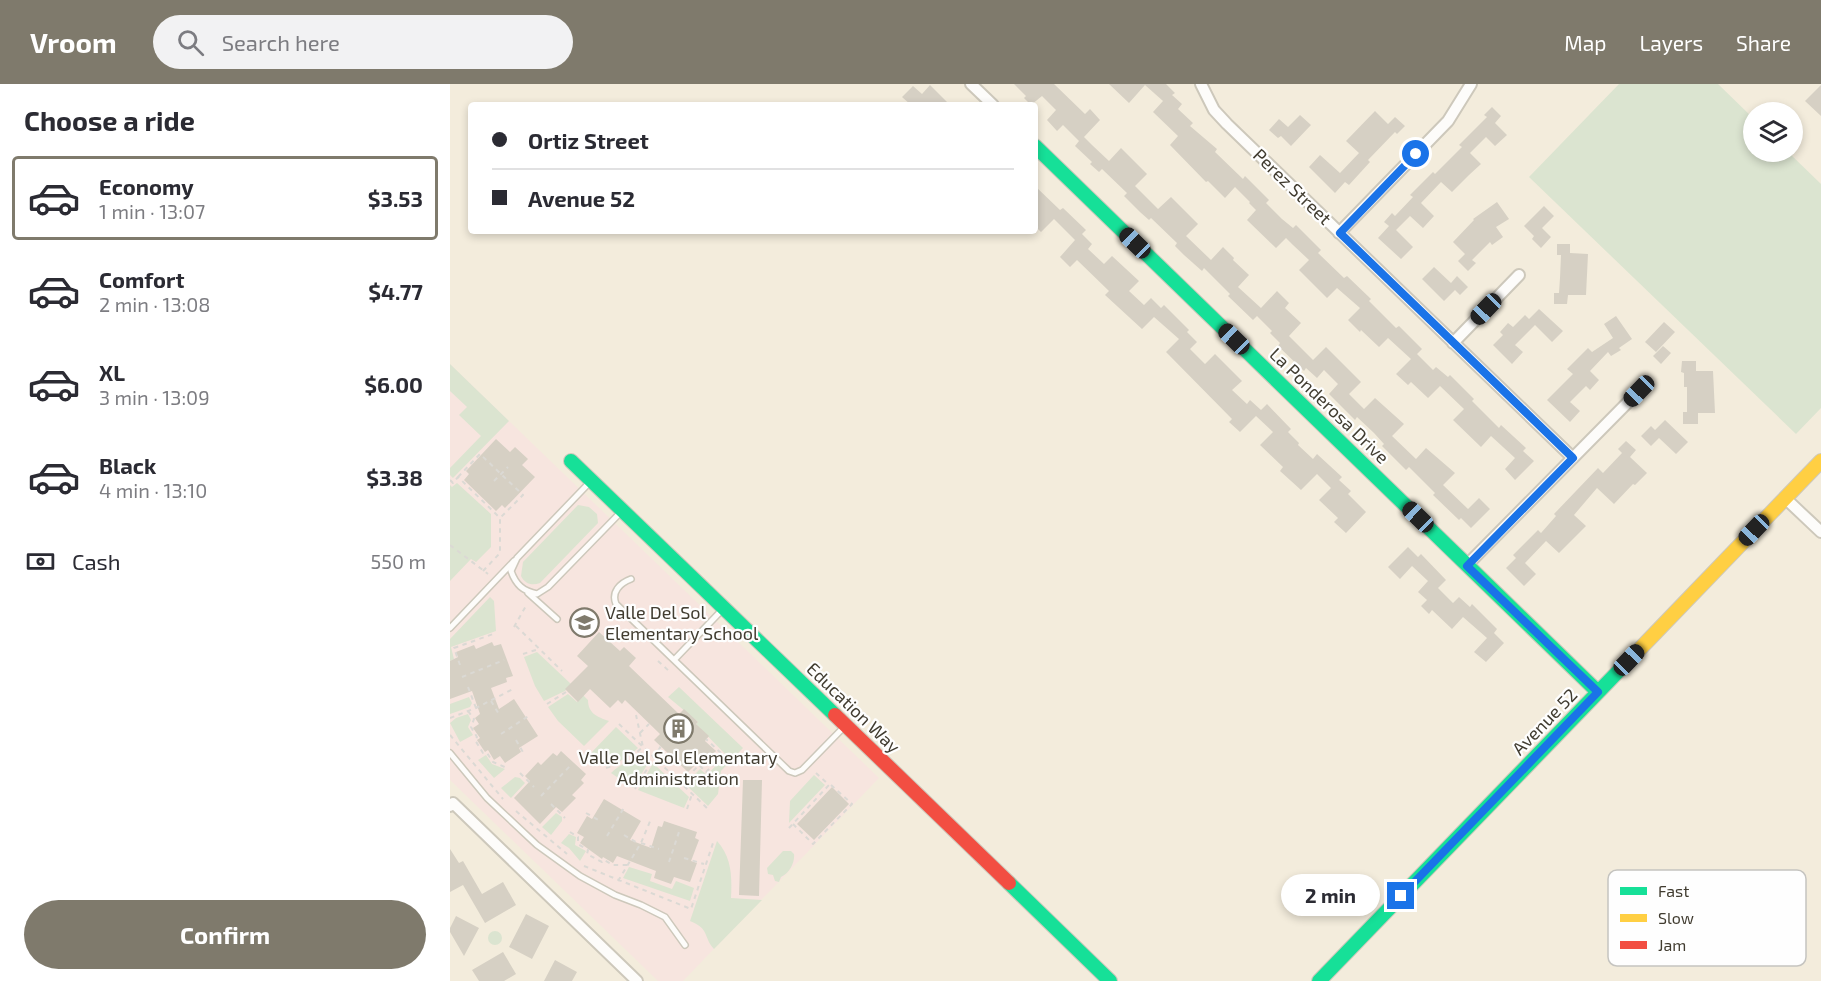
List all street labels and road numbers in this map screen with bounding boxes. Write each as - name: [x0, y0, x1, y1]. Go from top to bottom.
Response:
- street label: Perez Street: [1249, 144, 1336, 229]
- street label: La Ponderosa Drive: [1265, 343, 1394, 468]
- street label: Education Way: [802, 657, 905, 758]
- street label: Avenue 52: [1507, 683, 1581, 759]

